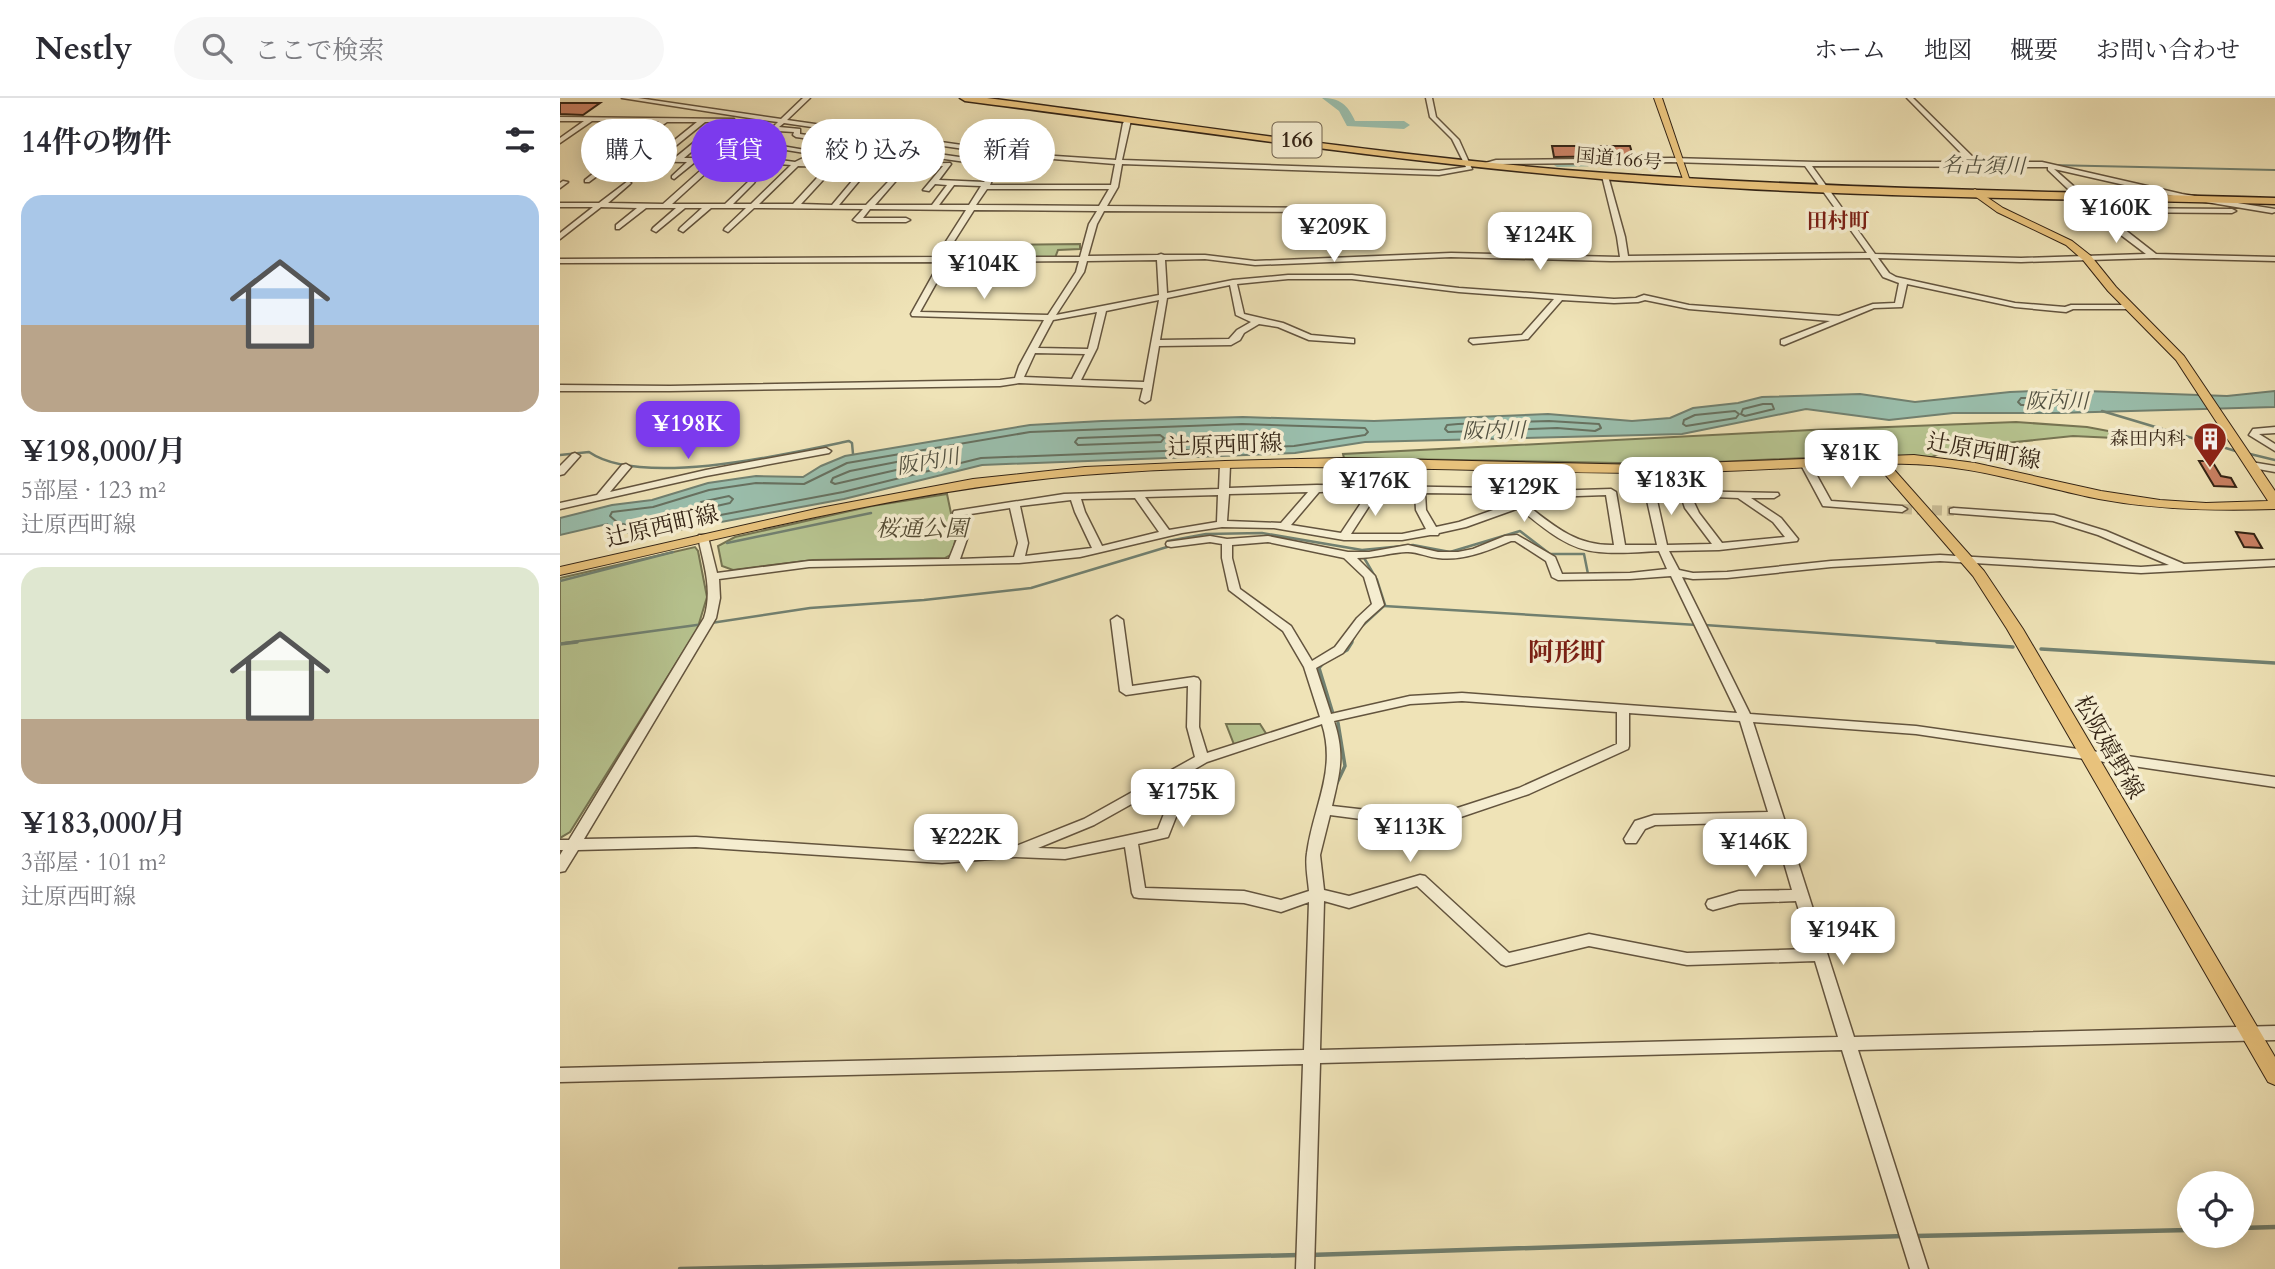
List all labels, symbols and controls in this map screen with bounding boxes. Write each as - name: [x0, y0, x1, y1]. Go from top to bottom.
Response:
- search box: [174, 17, 664, 80]
- text: Nestly: [35, 26, 132, 71]
- icon: search: [198, 29, 236, 67]
- text: ここで検索: [254, 33, 384, 68]
- text: ホーム: [1814, 34, 1886, 67]
- text: 地図: [1924, 34, 1972, 67]
- text: 概要: [2010, 34, 2058, 67]
- text: お問い合わせ: [2096, 34, 2240, 67]
- chip: 購入: [581, 119, 677, 182]
- chip: 賃貸: [691, 119, 787, 182]
- chip: 絞り込み: [801, 119, 945, 182]
- chip: 新着: [959, 119, 1055, 182]
- icon: filters: [501, 121, 539, 159]
- text: 14件の物件: [21, 122, 172, 163]
- road number: 166: [1272, 122, 1322, 158]
- street label: 国道166号: [1575, 142, 1663, 176]
- water label: 名古須川: [1941, 151, 2027, 181]
- pin: ¥160K: [2067, 186, 2165, 245]
- text: ¥160K: [2080, 192, 2152, 223]
- pin: ¥209K: [1285, 204, 1383, 264]
- district label: 田村町: [1807, 207, 1870, 236]
- text: ¥209K: [1298, 211, 1370, 242]
- pin: ¥124K: [1491, 212, 1589, 272]
- text: ¥124K: [1504, 219, 1576, 250]
- icon: home: [217, 241, 343, 367]
- pin: ¥104K: [935, 242, 1033, 301]
- text: ¥104K: [948, 248, 1020, 279]
- water label: 阪内川: [2026, 387, 2090, 416]
- pin: ¥198K: [639, 402, 737, 461]
- text: ¥198K: [652, 408, 724, 439]
- water label: 阪内川: [1462, 416, 1528, 446]
- building icon: 森田内科: [2191, 420, 2229, 469]
- street label: 辻原西町線: [1925, 426, 2043, 476]
- place label: 森田内科: [2110, 426, 2186, 452]
- street label: 辻原西町線: [1167, 428, 1283, 462]
- pin: ¥81K: [1810, 430, 1892, 490]
- text: ¥198,000/月: [21, 431, 187, 472]
- text: ¥81K: [1821, 437, 1881, 468]
- water label: 阪内川: [894, 442, 964, 482]
- pin: ¥176K: [1326, 458, 1424, 518]
- pin: ¥183K: [1622, 458, 1720, 517]
- pin: ¥129K: [1475, 464, 1573, 524]
- text: ¥183K: [1635, 464, 1707, 495]
- text: ¥176K: [1339, 465, 1411, 496]
- text: ¥129K: [1488, 471, 1560, 502]
- text: 5部屋 · 123 m²: [21, 475, 166, 506]
- street label: 辻原西町線: [602, 498, 722, 554]
- text: 辻原西町線: [21, 509, 136, 540]
- park label: 桜通公園: [876, 513, 972, 544]
- icon: home: [217, 613, 343, 739]
- district label: 阿形町: [1528, 635, 1606, 670]
- street label: 松阪嬉野線: [2067, 689, 2151, 805]
- pin: ¥175K: [1134, 770, 1232, 829]
- text: ¥175K: [1147, 776, 1219, 807]
- text: ¥183,000/月: [21, 803, 187, 844]
- pin: ¥113K: [1361, 804, 1459, 864]
- text: ¥113K: [1374, 811, 1446, 842]
- pin: ¥222K: [917, 814, 1015, 874]
- pin: ¥146K: [1706, 820, 1804, 879]
- text: ¥222K: [930, 821, 1002, 852]
- text: ¥146K: [1719, 826, 1791, 857]
- text: 3部屋 · 101 m²: [21, 847, 166, 878]
- text: 辻原西町線: [21, 881, 136, 912]
- pin: ¥194K: [1794, 908, 1892, 967]
- text: ¥194K: [1807, 914, 1879, 945]
- map controls: [2177, 1171, 2254, 1248]
- button: locate: [2177, 1171, 2254, 1248]

